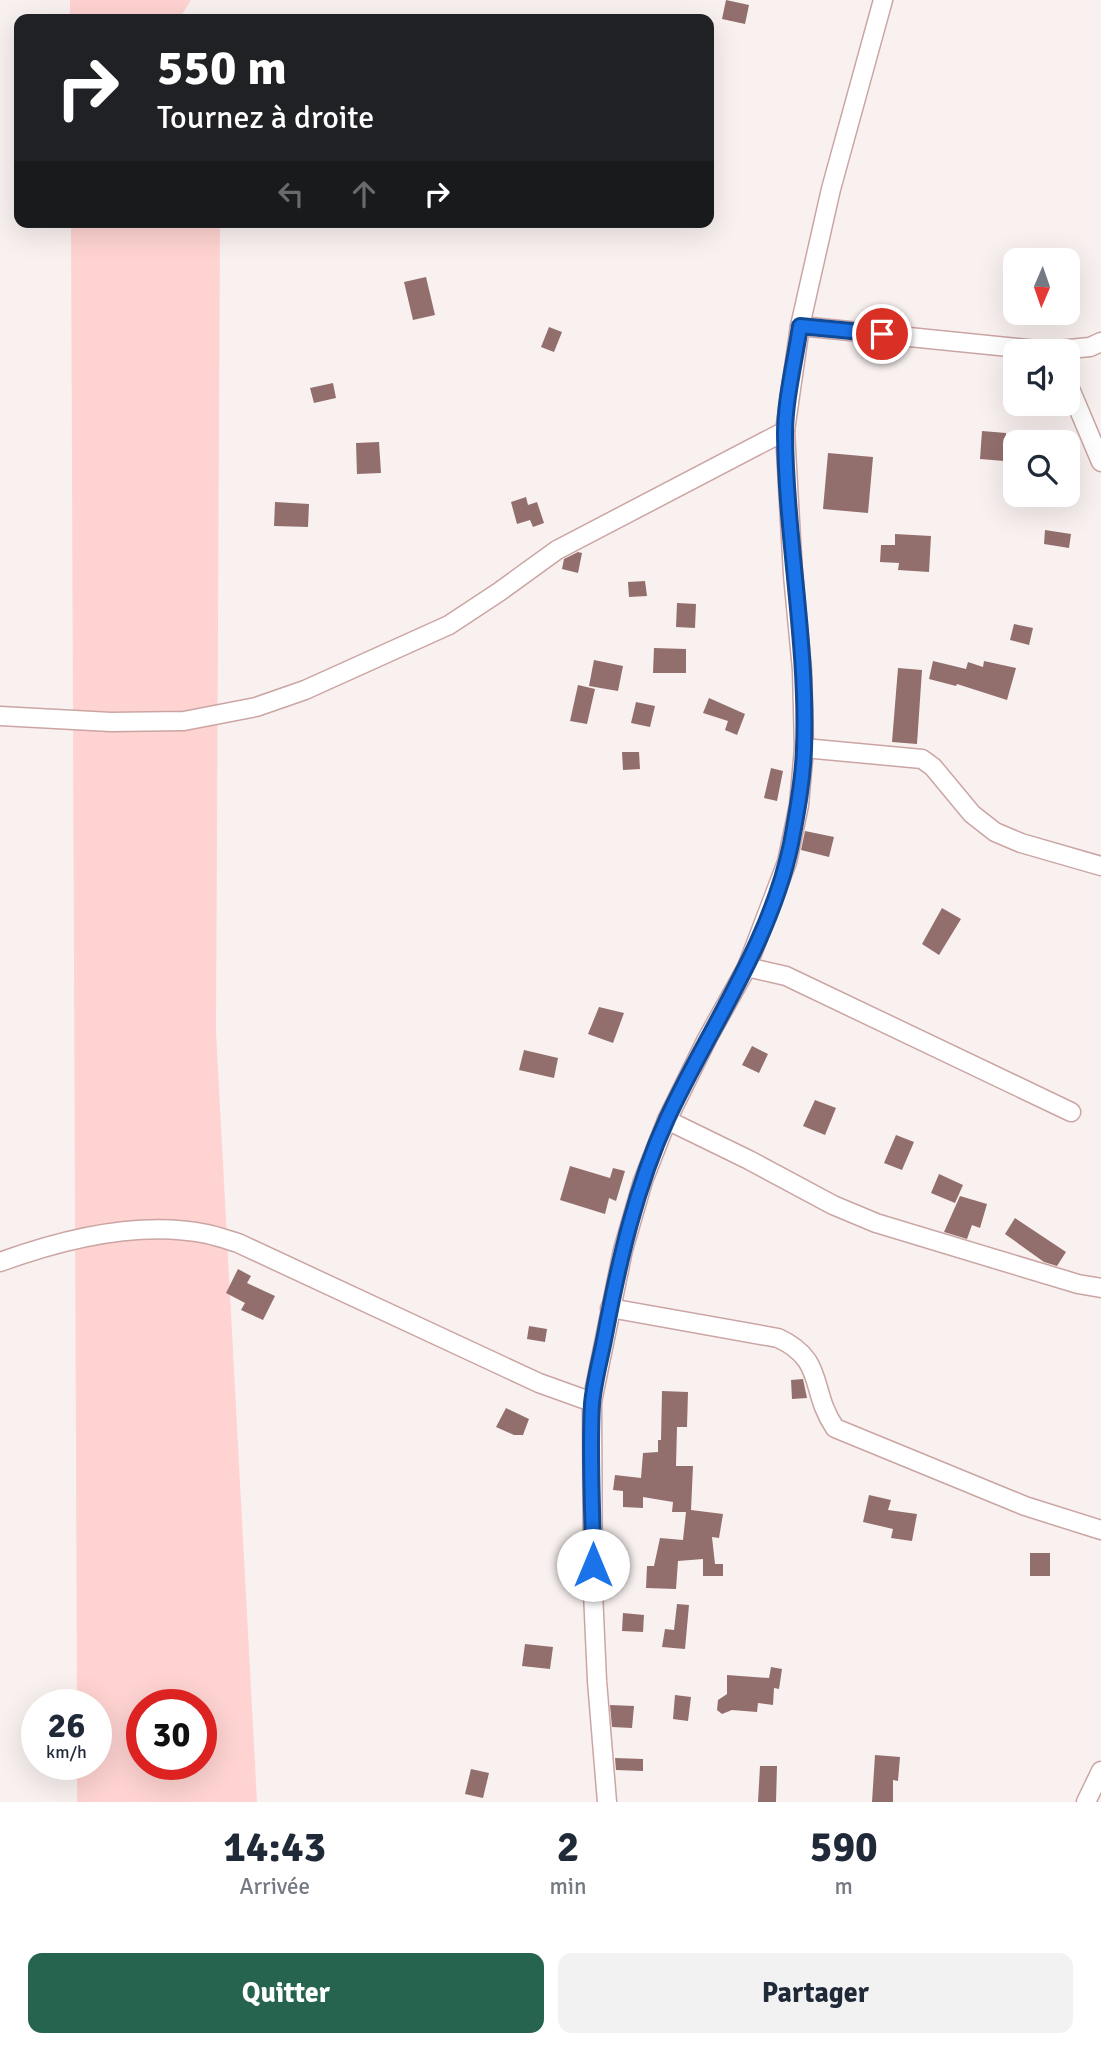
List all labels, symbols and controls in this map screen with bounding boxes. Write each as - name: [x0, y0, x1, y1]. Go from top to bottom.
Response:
- text: 550 m: [157, 38, 287, 98]
- icon: right: [42, 42, 133, 133]
- text: Tournez à droite: [157, 98, 374, 137]
- icon: left: [272, 175, 310, 213]
- icon: ahead: [345, 175, 383, 213]
- icon: right: [418, 175, 456, 213]
- north arrow: [1003, 248, 1080, 326]
- map controls: [1003, 248, 1080, 507]
- pin: [852, 304, 912, 364]
- icon: arrive: [863, 315, 901, 353]
- button: sound: [1003, 339, 1080, 416]
- button: search: [1003, 430, 1080, 507]
- position arrow: [556, 1528, 630, 1602]
- speed limit sign: 30: [126, 1689, 217, 1780]
- text: 26: [48, 1704, 85, 1747]
- text: km/h: [46, 1741, 87, 1763]
- text: 14:43: [223, 1822, 326, 1873]
- text: 2: [557, 1822, 579, 1873]
- text: 590: [810, 1822, 878, 1873]
- text: Arrivée: [239, 1872, 310, 1901]
- text: min: [549, 1872, 587, 1901]
- text: m: [835, 1872, 853, 1901]
- button: Quitter: [28, 1953, 544, 2033]
- button: Partager: [558, 1953, 1073, 2033]

